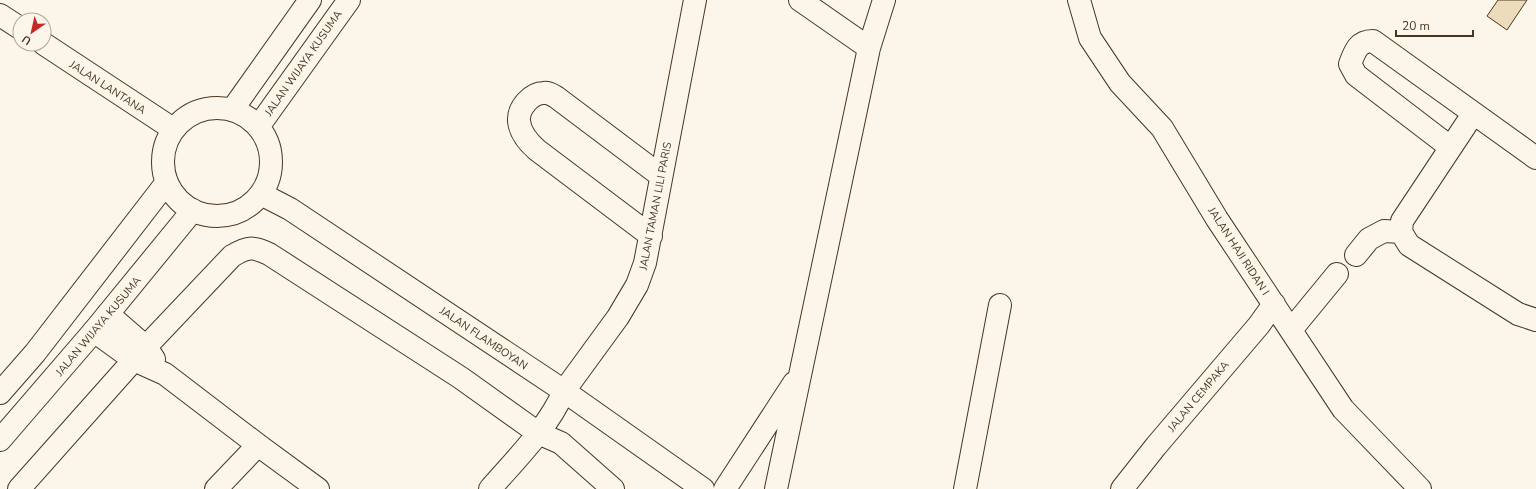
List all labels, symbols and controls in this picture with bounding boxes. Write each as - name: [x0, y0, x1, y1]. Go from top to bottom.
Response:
- street label: JALAN WIJAYA KUSUMA: [261, 7, 346, 120]
- north arrow: [12, 12, 52, 52]
- scale bar: [1396, 12, 1473, 38]
- text: 20 m: [1402, 18, 1430, 34]
- text: U: [19, 31, 34, 48]
- street label: JALAN LANTANA: [66, 57, 149, 118]
- street label: JALAN TAMAN LILI PARIS: [636, 141, 675, 272]
- street label: JALAN HAJI RIDAN I: [1204, 204, 1273, 298]
- street label: JALAN WIJAYA KUSUMA: [52, 273, 145, 380]
- street label: JALAN FLAMBOYAN: [436, 303, 531, 373]
- street label: JALAN CEMPAKA: [1164, 358, 1233, 436]

